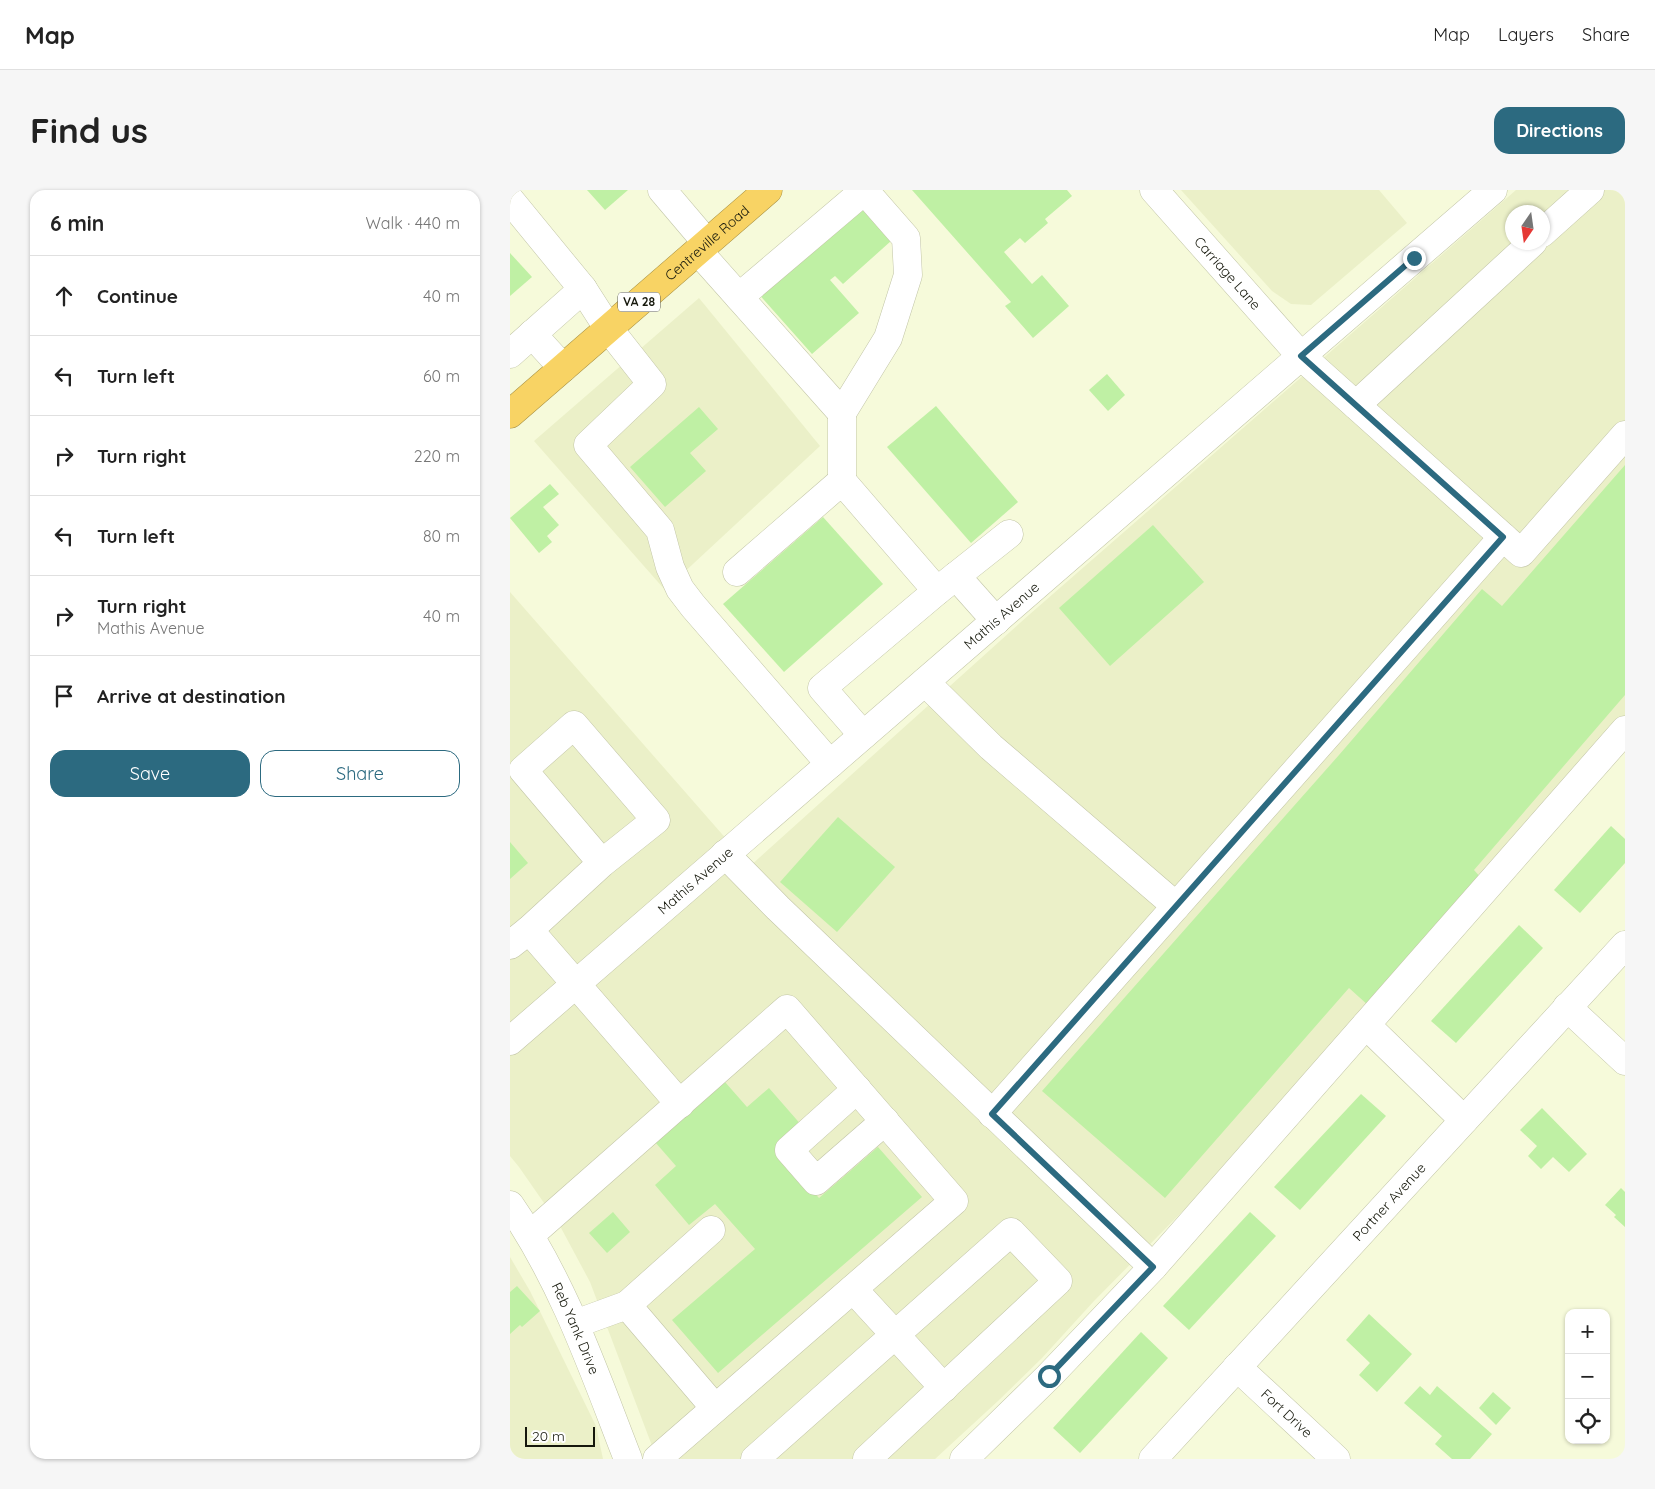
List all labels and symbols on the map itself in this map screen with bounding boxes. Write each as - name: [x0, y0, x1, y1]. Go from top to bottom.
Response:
- street label: Centreville Road: [661, 201, 753, 284]
- north arrow: [1505, 205, 1550, 250]
- street label: Carriage Lane: [1190, 233, 1265, 314]
- route end: [1403, 247, 1426, 270]
- road number: VA 28: [618, 292, 660, 311]
- street label: Mathis Avenue: [960, 578, 1043, 653]
- street label: Mathis Avenue: [654, 843, 737, 918]
- street label: Portner Avenue: [1349, 1159, 1430, 1245]
- street label: Reb Yank Drive: [548, 1279, 603, 1377]
- route start: [1038, 1365, 1061, 1388]
- street label: Fort Drive: [1257, 1385, 1316, 1442]
- scale bar: [525, 1424, 595, 1447]

